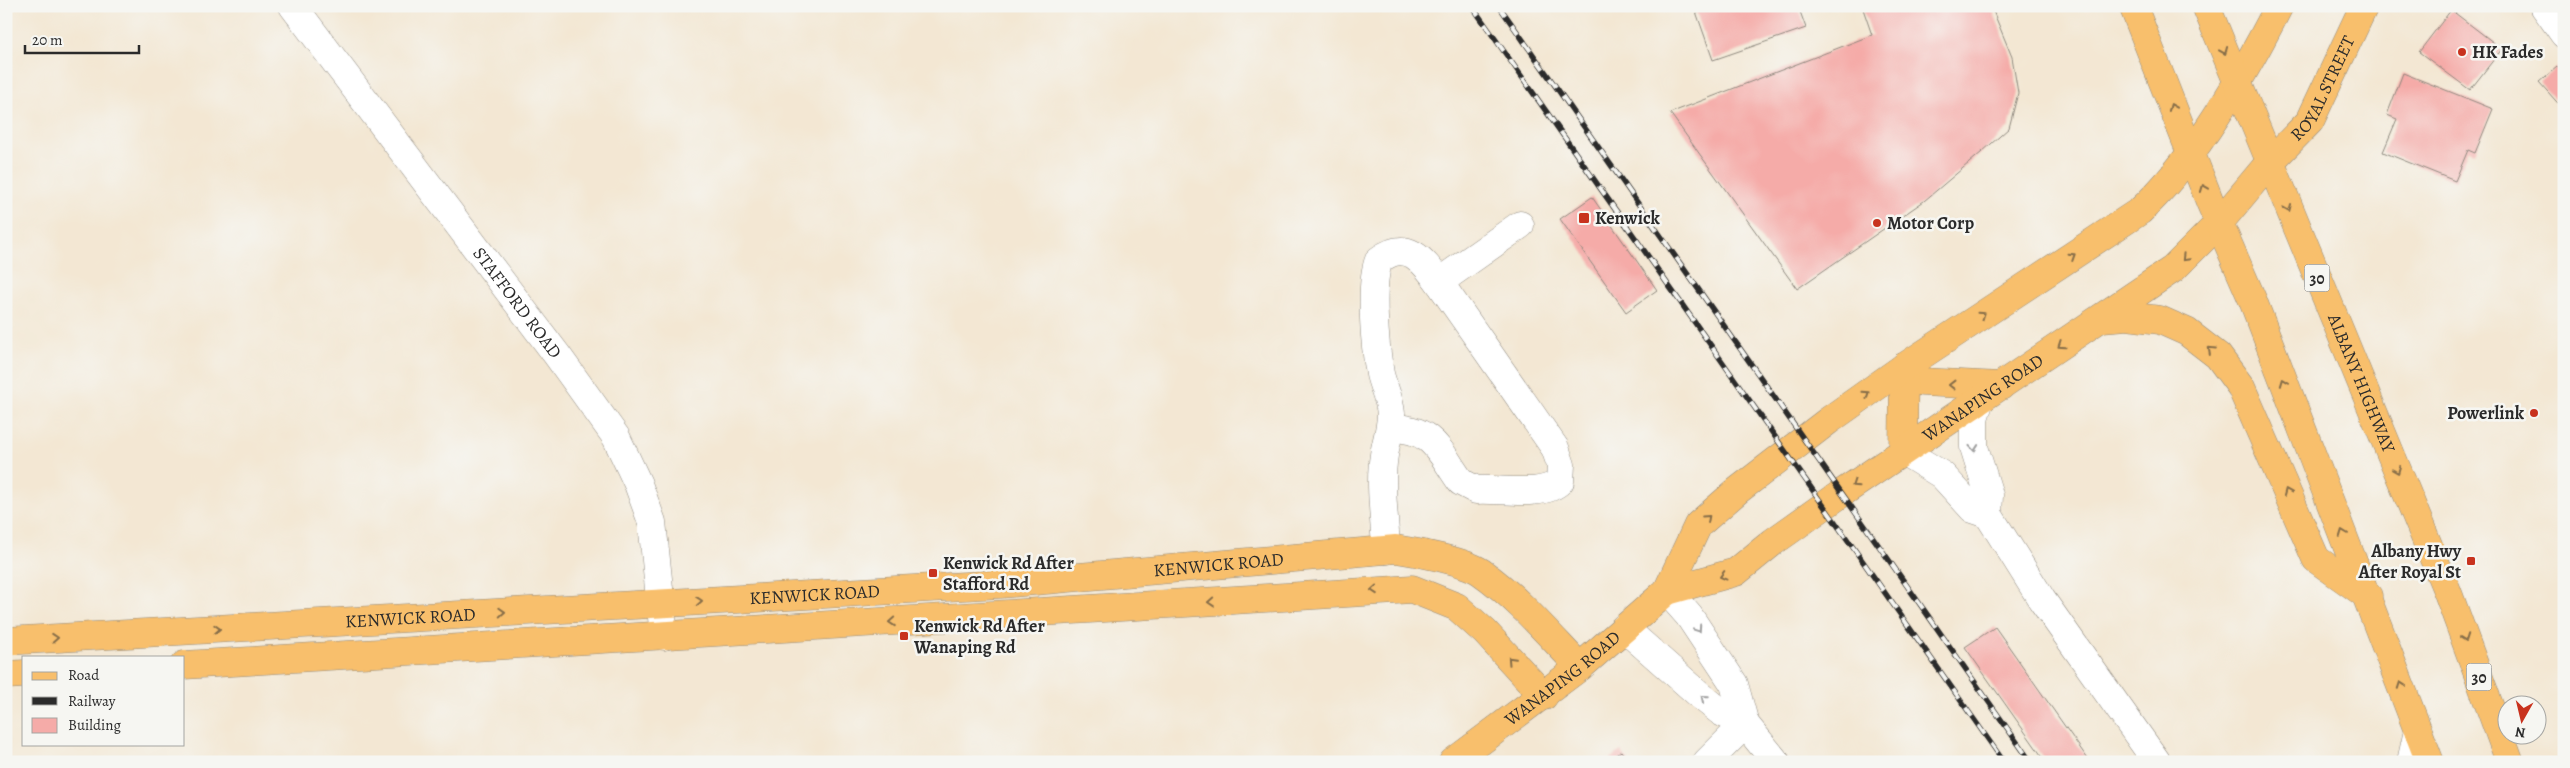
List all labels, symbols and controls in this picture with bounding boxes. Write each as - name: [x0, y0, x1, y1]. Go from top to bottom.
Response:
- scale bar: [25, 22, 139, 54]
- text: 20 m: [32, 30, 63, 50]
- street label: ROYAL STREET: [2285, 32, 2360, 146]
- place label: HK Fades: [2472, 40, 2543, 64]
- marker: HK Fades: [2456, 46, 2468, 58]
- one-way arrow: [2219, 47, 2229, 55]
- one-way arrow: [2168, 103, 2178, 112]
- one-way arrow: [2200, 184, 2211, 193]
- one-way arrow: [2282, 203, 2292, 212]
- place label: Kenwick: [1595, 206, 1661, 230]
- marker: Kenwick: [1577, 211, 1591, 225]
- place label: Motor Corp: [1887, 211, 1974, 235]
- marker: Motor Corp: [1871, 217, 1883, 229]
- street label: STAFFORD ROAD: [468, 242, 567, 363]
- one-way arrow: [2181, 252, 2190, 261]
- one-way arrow: [2067, 253, 2076, 262]
- road number: 30: [2304, 264, 2330, 292]
- street label: ALBANY HIGHWAY: [2322, 309, 2401, 457]
- one-way arrow: [1977, 312, 1986, 321]
- one-way arrow: [2058, 339, 2067, 348]
- one-way arrow: [2208, 347, 2217, 356]
- street label: WANAPING ROAD: [1917, 348, 2048, 448]
- one-way arrow: [2280, 378, 2290, 387]
- one-way arrow: [1948, 380, 1956, 390]
- one-way arrow: [1860, 391, 1870, 400]
- place label: Powerlink: [2447, 401, 2525, 425]
- marker: Powerlink: [2528, 407, 2540, 419]
- one-way arrow: [1968, 444, 1979, 452]
- one-way arrow: [2391, 465, 2402, 474]
- one-way arrow: [1852, 478, 1861, 487]
- one-way arrow: [2282, 488, 2293, 497]
- one-way arrow: [1701, 515, 1710, 524]
- one-way arrow: [2339, 530, 2349, 538]
- place label: Albany Hwy After Royal St: [2357, 539, 2462, 584]
- street label: KENWICK ROAD: [1152, 547, 1285, 582]
- place label: Kenwick Rd After Stafford Rd: [943, 551, 1074, 596]
- marker: Albany Hwy After Royal St: [2465, 555, 2477, 567]
- marker: Kenwick Rd After Stafford Rd: [927, 567, 939, 579]
- one-way arrow: [1718, 570, 1727, 581]
- street label: KENWICK ROAD: [749, 579, 881, 610]
- one-way arrow: [1369, 585, 1377, 596]
- one-way arrow: [695, 595, 703, 606]
- one-way arrow: [1207, 596, 1215, 607]
- street label: KENWICK ROAD: [344, 602, 476, 634]
- one-way arrow: [498, 607, 506, 618]
- place label: Kenwick Rd After Wanaping Rd: [913, 614, 1045, 659]
- one-way arrow: [888, 616, 896, 627]
- one-way arrow: [213, 623, 221, 634]
- one-way arrow: [1692, 623, 1701, 632]
- street label: WANAPING ROAD: [1499, 625, 1626, 732]
- marker: Kenwick Rd After Wanaping Rd: [898, 630, 910, 642]
- one-way arrow: [51, 633, 59, 644]
- one-way arrow: [2459, 634, 2469, 642]
- legend: [22, 656, 185, 746]
- one-way arrow: [1508, 657, 1517, 666]
- road number: 30: [2466, 664, 2492, 690]
- text: Road: [68, 665, 100, 685]
- one-way arrow: [2397, 682, 2407, 690]
- text: Railway: [68, 691, 116, 711]
- one-way arrow: [1701, 695, 1710, 704]
- north arrow: [2498, 696, 2548, 746]
- text: Building: [68, 715, 121, 735]
- text: N: [2514, 722, 2527, 742]

